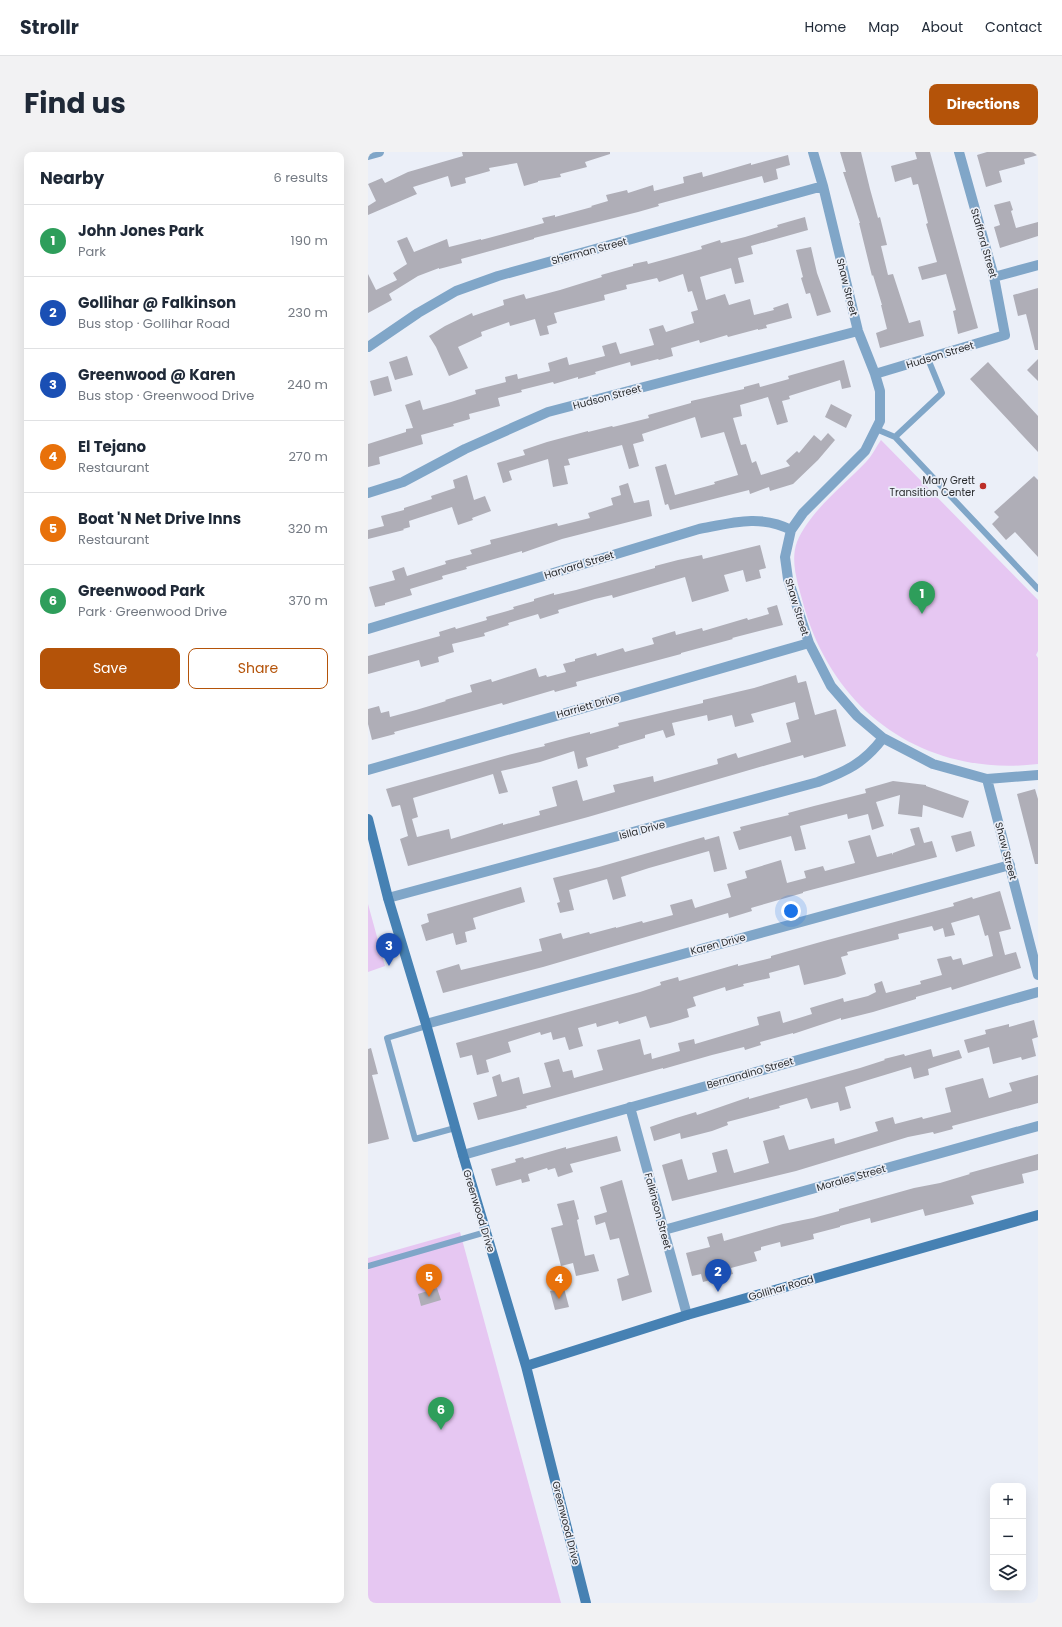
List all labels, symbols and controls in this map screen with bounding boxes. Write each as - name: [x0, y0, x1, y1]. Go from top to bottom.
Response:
- text: Strollr: [20, 14, 79, 41]
- text: Home: [804, 17, 846, 37]
- text: Map: [868, 17, 899, 37]
- text: About: [921, 17, 963, 37]
- text: Contact: [985, 17, 1042, 37]
- text: Find us: [24, 84, 126, 123]
- button: Directions: [929, 84, 1038, 125]
- text: Nearby: [40, 166, 104, 190]
- text: 6 results: [274, 168, 328, 187]
- street label: Stafford Street: [967, 206, 1001, 280]
- text: John Jones Park: [78, 220, 204, 241]
- text: 1: [51, 231, 55, 250]
- text: 190 m: [291, 231, 328, 250]
- street label: Sherman Street: [550, 234, 629, 268]
- text: Park: [78, 242, 106, 261]
- street label: Shaw Street: [833, 256, 862, 318]
- text: Gollihar @ Falkinson: [78, 292, 236, 313]
- text: 2: [49, 303, 57, 322]
- text: 230 m: [288, 303, 328, 322]
- text: Bus stop · Gollihar Road: [78, 314, 230, 333]
- street label: Hudson Street: [904, 337, 976, 372]
- text: Greenwood @ Karen: [78, 364, 236, 385]
- text: 3: [49, 375, 57, 394]
- text: 240 m: [287, 375, 328, 394]
- street label: Hudson Street: [571, 381, 643, 413]
- text: Bus stop · Greenwood Drive: [78, 386, 254, 405]
- text: El Tejano: [78, 436, 146, 457]
- text: 4: [49, 447, 57, 466]
- text: 270 m: [288, 447, 328, 466]
- text: Restaurant: [78, 458, 149, 477]
- place label: Mary Grett Transition Center: [890, 473, 975, 500]
- marker: Mary Grett Transition Center: [978, 481, 988, 491]
- text: Boat 'N Net Drive Inns: [78, 508, 241, 529]
- text: 5: [49, 519, 57, 538]
- text: 320 m: [288, 519, 328, 538]
- text: Restaurant: [78, 530, 149, 549]
- street label: Harvard Street: [542, 547, 616, 583]
- street label: Shaw Street: [781, 577, 813, 638]
- text: Greenwood Park: [78, 580, 205, 601]
- pin: 1: [909, 581, 935, 614]
- text: 6: [49, 591, 57, 610]
- text: 370 m: [288, 591, 328, 610]
- text: Park · Greenwood Drive: [78, 602, 227, 621]
- button: Save: [40, 648, 180, 689]
- button: Share: [188, 648, 328, 689]
- street label: Harriett Drive: [555, 690, 621, 722]
- street label: Islla Drive: [617, 817, 667, 843]
- street label: Shaw Street: [991, 820, 1021, 882]
- your location: [781, 901, 801, 921]
- street label: Karen Drive: [689, 929, 747, 959]
- pin: 3: [376, 933, 402, 966]
- street label: Bernandino Street: [705, 1053, 795, 1093]
- street label: Morales Street: [815, 1161, 888, 1195]
- street label: Greenwood Drive: [459, 1168, 499, 1254]
- street label: Falkinson Street: [641, 1171, 675, 1251]
- pin: 2: [705, 1259, 731, 1292]
- pin: 5: [416, 1264, 442, 1297]
- pin: 4: [546, 1266, 572, 1299]
- street label: Gollihar Road: [747, 1272, 815, 1304]
- pin: 6: [428, 1397, 454, 1430]
- street label: Greenwood Drive: [548, 1480, 584, 1566]
- map controls: [990, 1483, 1026, 1591]
- button: +: [990, 1483, 1026, 1519]
- button: −: [990, 1519, 1026, 1555]
- button: layers: [990, 1555, 1026, 1591]

